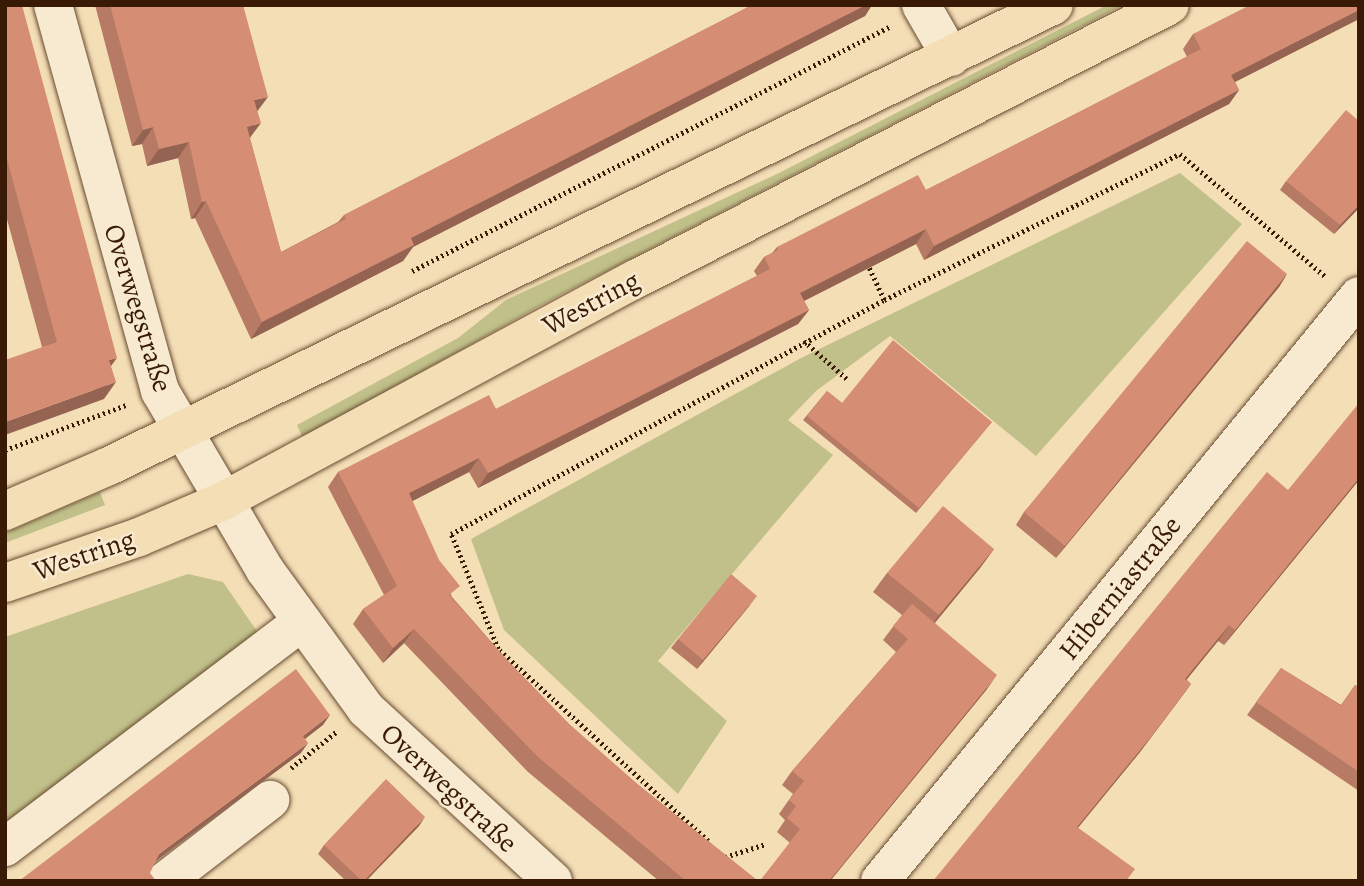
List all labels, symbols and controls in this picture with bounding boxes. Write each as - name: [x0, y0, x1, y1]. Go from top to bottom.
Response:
- street label: Overwegstraße: [96, 220, 180, 396]
- street label: Westring: [537, 264, 645, 342]
- street label: Hiberniastraße: [1052, 509, 1188, 667]
- street label: Westring: [29, 522, 139, 588]
- street label: Overwegstraße: [374, 716, 524, 860]

